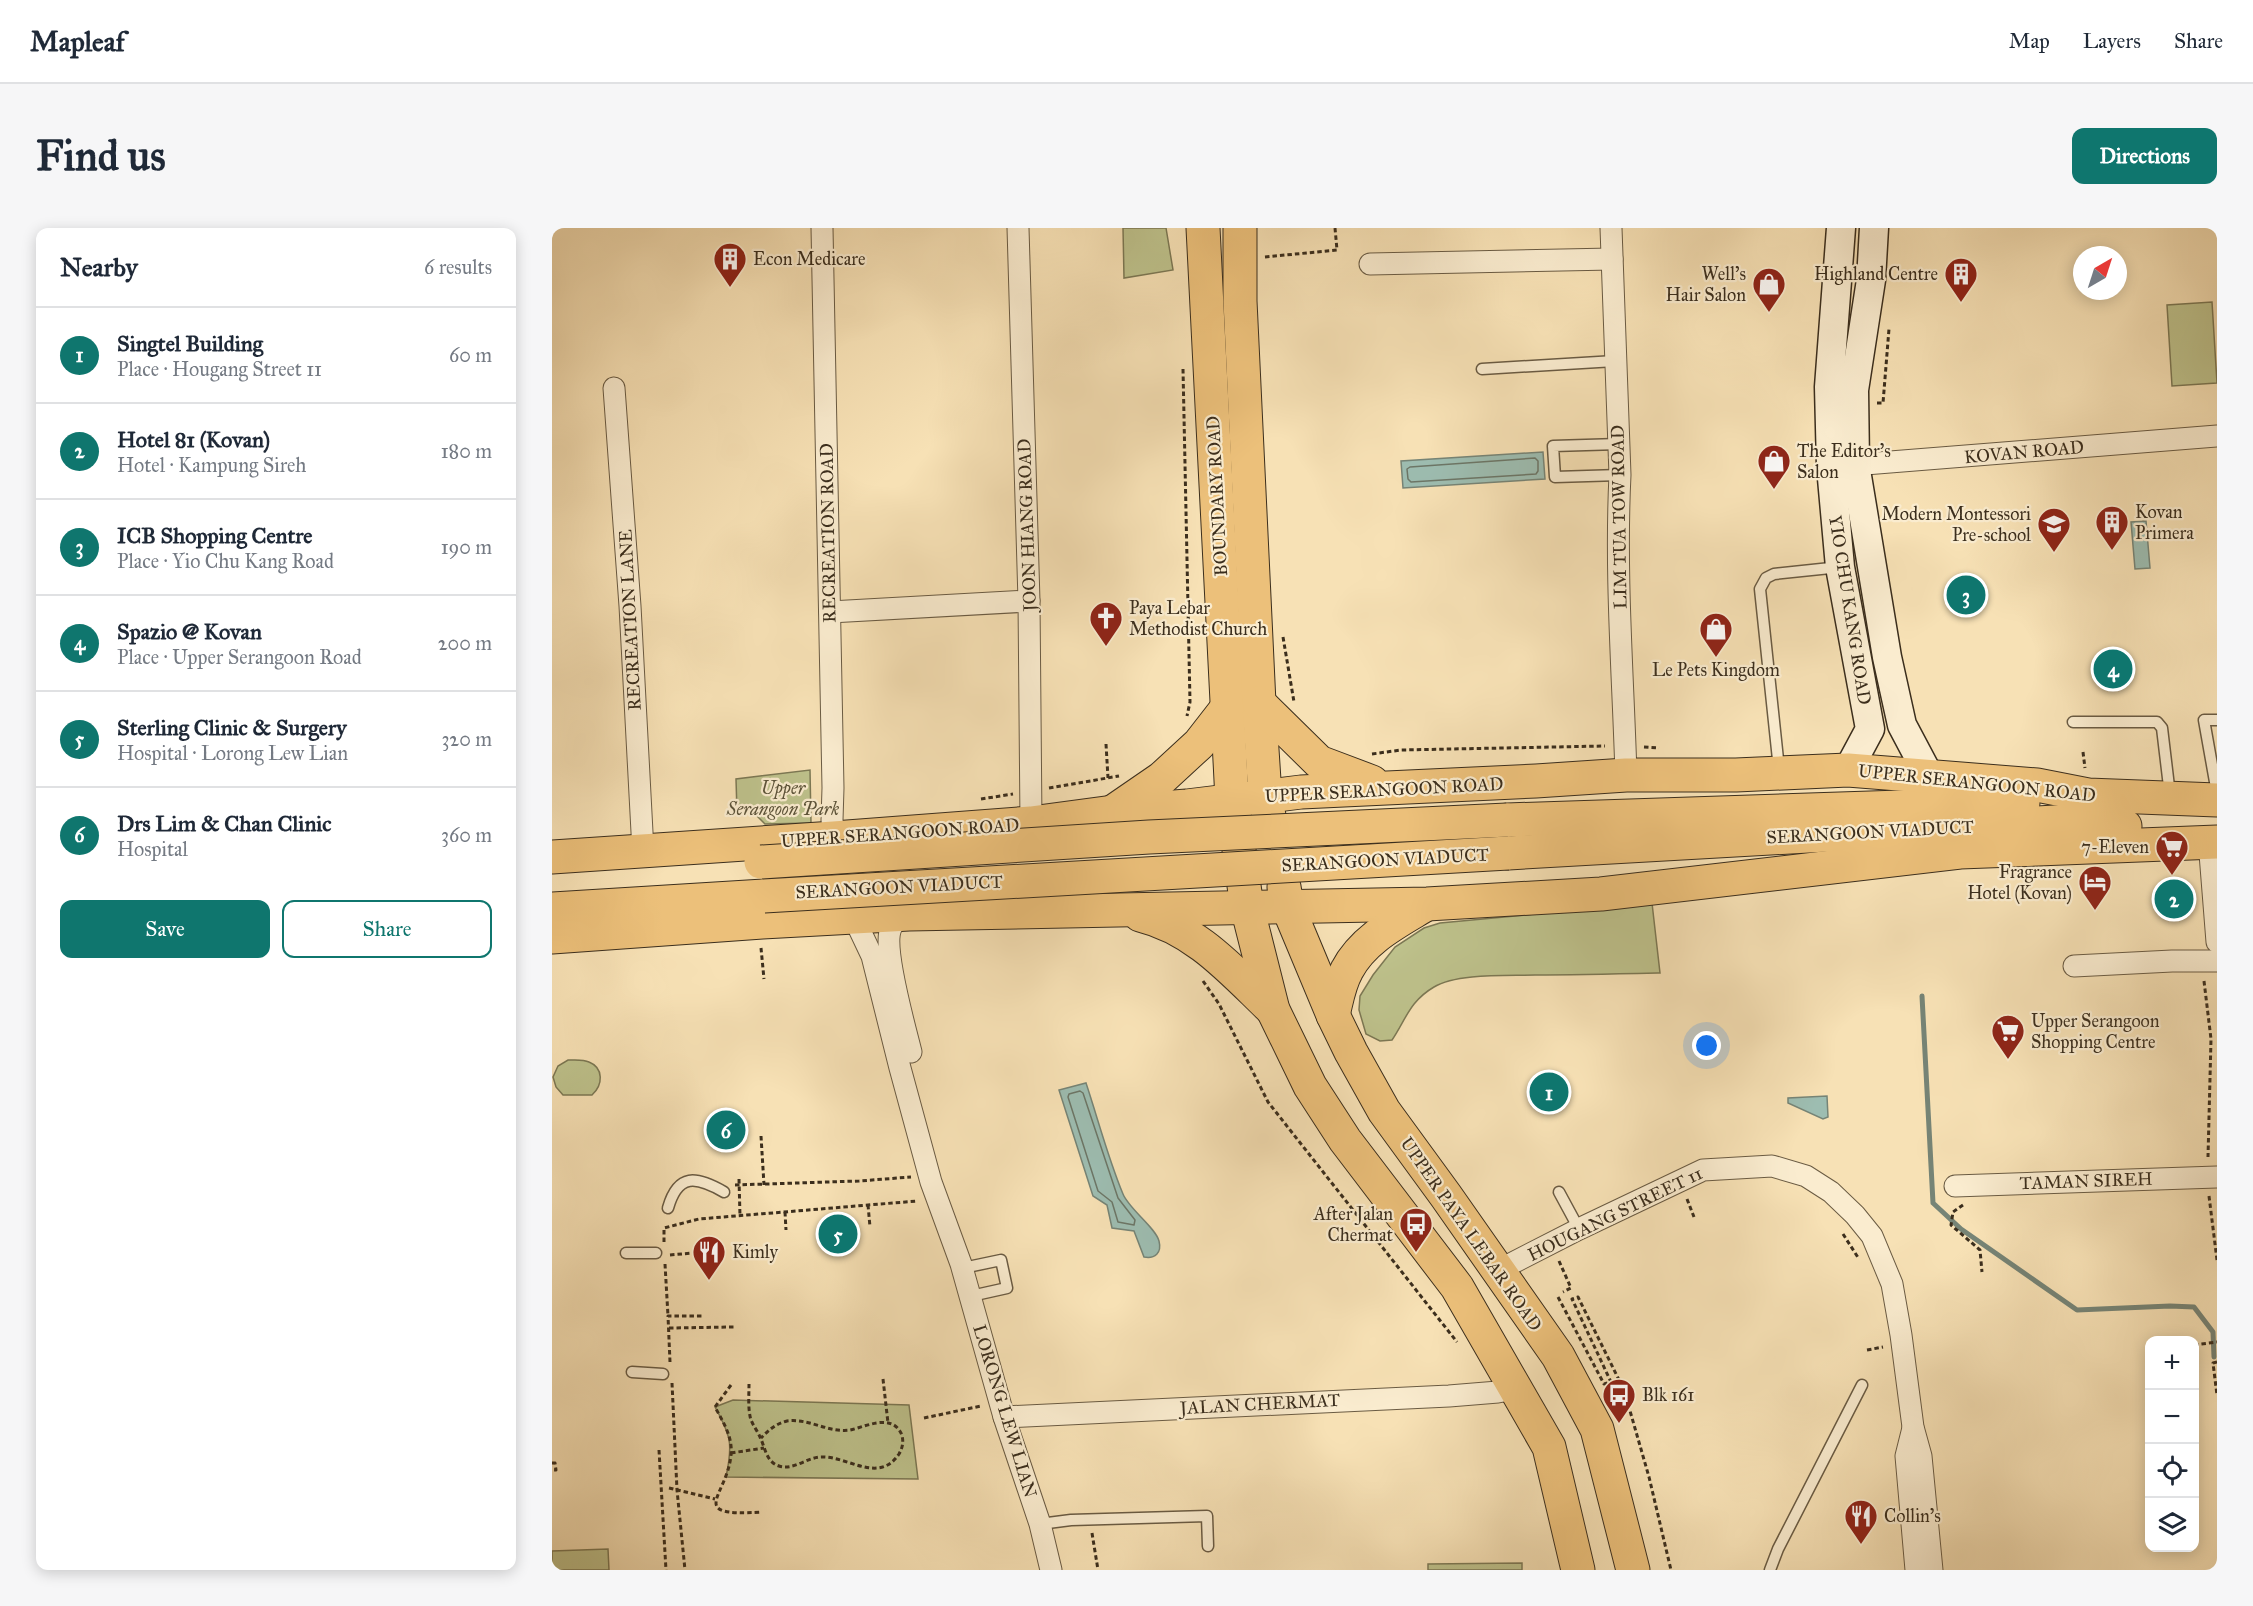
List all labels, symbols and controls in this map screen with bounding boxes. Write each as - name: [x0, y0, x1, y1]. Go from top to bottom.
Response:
- text: Mapleaf: [30, 24, 125, 59]
- text: Map: [2009, 28, 2050, 54]
- text: Layers: [2083, 28, 2141, 54]
- text: Share: [2174, 28, 2223, 54]
- button: Directions: [2072, 128, 2217, 184]
- text: Find us: [36, 130, 166, 182]
- building icon: Econ Medicare: [712, 241, 748, 288]
- north arrow: [2073, 246, 2127, 300]
- place label: Econ Medicare: [753, 248, 865, 270]
- text: Nearby: [60, 251, 138, 283]
- text: 6 results: [424, 255, 492, 279]
- building icon: Highland Centre: [1943, 256, 1979, 303]
- place label: Well's Hair Salon: [1666, 263, 1746, 306]
- place label: Highland Centre: [1814, 263, 1938, 286]
- shop icon: Well's Hair Salon: [1751, 266, 1787, 313]
- text: Singtel Building: [117, 330, 263, 357]
- text: 1: [76, 343, 83, 367]
- text: 60 m: [449, 343, 492, 367]
- text: Place · Hougang Street 11: [117, 357, 322, 381]
- street label: BOUNDARY ROAD: [1202, 415, 1232, 577]
- street label: LIM TUA TOW ROAD: [1606, 425, 1632, 609]
- text: Hotel 81 (Kovan): [117, 426, 270, 453]
- street label: KOVAN ROAD: [1963, 436, 2085, 468]
- street label: JOON HIANG ROAD: [1013, 438, 1042, 614]
- text: 2: [75, 439, 84, 463]
- text: 180 m: [441, 439, 492, 463]
- place label: The Editor's Salon: [1797, 440, 1891, 483]
- street label: RECREATION ROAD: [815, 443, 841, 623]
- shop icon: The Editor's Salon: [1756, 443, 1792, 490]
- text: Hotel · Kampung Sireh: [117, 453, 306, 477]
- place label: Kovan Primera: [2135, 501, 2194, 544]
- place label: Modern Montessori Pre-school: [1882, 503, 2031, 546]
- building icon: Kovan Primera: [2094, 504, 2130, 551]
- school or university icon: Modern Montessori Pre-school: [2036, 506, 2072, 553]
- street label: YIO CHU KANG ROAD: [1824, 514, 1876, 706]
- text: ICB Shopping Centre: [117, 522, 312, 549]
- street label: RECREATION LANE: [614, 529, 646, 711]
- text: 3: [76, 535, 84, 559]
- text: 190 m: [441, 535, 492, 559]
- text: Place · Yio Chu Kang Road: [117, 549, 334, 573]
- pin: 3: [1946, 572, 1986, 617]
- place label: Paya Lebar Methodist Church: [1129, 597, 1267, 640]
- church icon: Paya Lebar Methodist Church: [1088, 600, 1124, 647]
- shop icon: Le Pets Kingdom: [1698, 611, 1734, 658]
- text: Spazio @ Kovan: [117, 618, 262, 645]
- text: 4: [74, 631, 85, 655]
- text: 200 m: [438, 631, 492, 655]
- text: Place · Upper Serangoon Road: [117, 645, 362, 669]
- pin: 4: [2094, 646, 2132, 692]
- place label: Le Pets Kingdom: [1652, 659, 1780, 682]
- text: Sterling Clinic & Surgery: [117, 714, 347, 741]
- text: 5: [75, 727, 84, 751]
- text: 320 m: [441, 727, 492, 751]
- text: Hospital · Lorong Lew Lian: [117, 741, 348, 765]
- street label: UPPER SERANGOON ROAD: [1857, 760, 2097, 806]
- street label: UPPER SERANGOON ROAD: [1264, 773, 1504, 807]
- park label: Upper Serangoon Park: [726, 777, 839, 820]
- text: Drs Lim & Chan Clinic: [117, 810, 332, 837]
- street label: UPPER SERANGOON ROAD: [780, 814, 1020, 852]
- street label: SERANGOON VIADUCT: [1766, 816, 1974, 848]
- text: 6: [74, 823, 85, 847]
- text: 360 m: [441, 823, 492, 847]
- supermarket icon: 7-Eleven: [2154, 829, 2190, 876]
- place label: 7-Eleven: [2081, 836, 2149, 858]
- text: Hospital: [117, 837, 188, 861]
- street label: SERANGOON VIADUCT: [1281, 844, 1489, 876]
- place label: Fragrance Hotel (Kovan): [1967, 861, 2072, 905]
- hotel icon: Fragrance Hotel (Kovan): [2077, 864, 2113, 911]
- street label: SERANGOON VIADUCT: [795, 871, 1003, 903]
- pin: 2: [2154, 876, 2194, 922]
- button: Save: [60, 900, 270, 958]
- button: Share: [282, 900, 492, 958]
- place label: Upper Serangoon Shopping Centre: [2031, 1010, 2160, 1054]
- supermarket icon: Upper Serangoon Shopping Centre: [1990, 1013, 2026, 1060]
- your location: [1692, 1031, 1721, 1060]
- pin: 1: [1530, 1070, 1568, 1114]
- pin: 6: [706, 1108, 746, 1152]
- street label: UPPER PAYA LEBAR ROAD: [1396, 1133, 1546, 1335]
- street label: HOUGANG STREET 11: [1524, 1162, 1706, 1266]
- street label: TAMAN SIREH: [2019, 1168, 2153, 1194]
- place label: After Jalan Chermat: [1313, 1203, 1394, 1246]
- bus stop icon: After Jalan Chermat: [1398, 1206, 1434, 1253]
- pin: 5: [818, 1212, 858, 1256]
- restaurant icon: Kimly: [691, 1234, 727, 1281]
- place label: Kimly: [732, 1241, 778, 1263]
- street label: LORONG LEW LIAN: [968, 1322, 1042, 1500]
- map controls: [2145, 1336, 2199, 1552]
- button: +: [2145, 1336, 2199, 1390]
- bus stop icon: Blk 161: [1601, 1377, 1637, 1424]
- place label: Blk 161: [1642, 1384, 1694, 1406]
- street label: JALAN CHERMAT: [1177, 1389, 1341, 1420]
- button: −: [2145, 1390, 2199, 1444]
- button: locate: [2145, 1444, 2199, 1498]
- restaurant icon: Collin's: [1843, 1498, 1879, 1545]
- button: layers: [2145, 1498, 2199, 1552]
- place label: Collin's: [1884, 1505, 1941, 1527]

